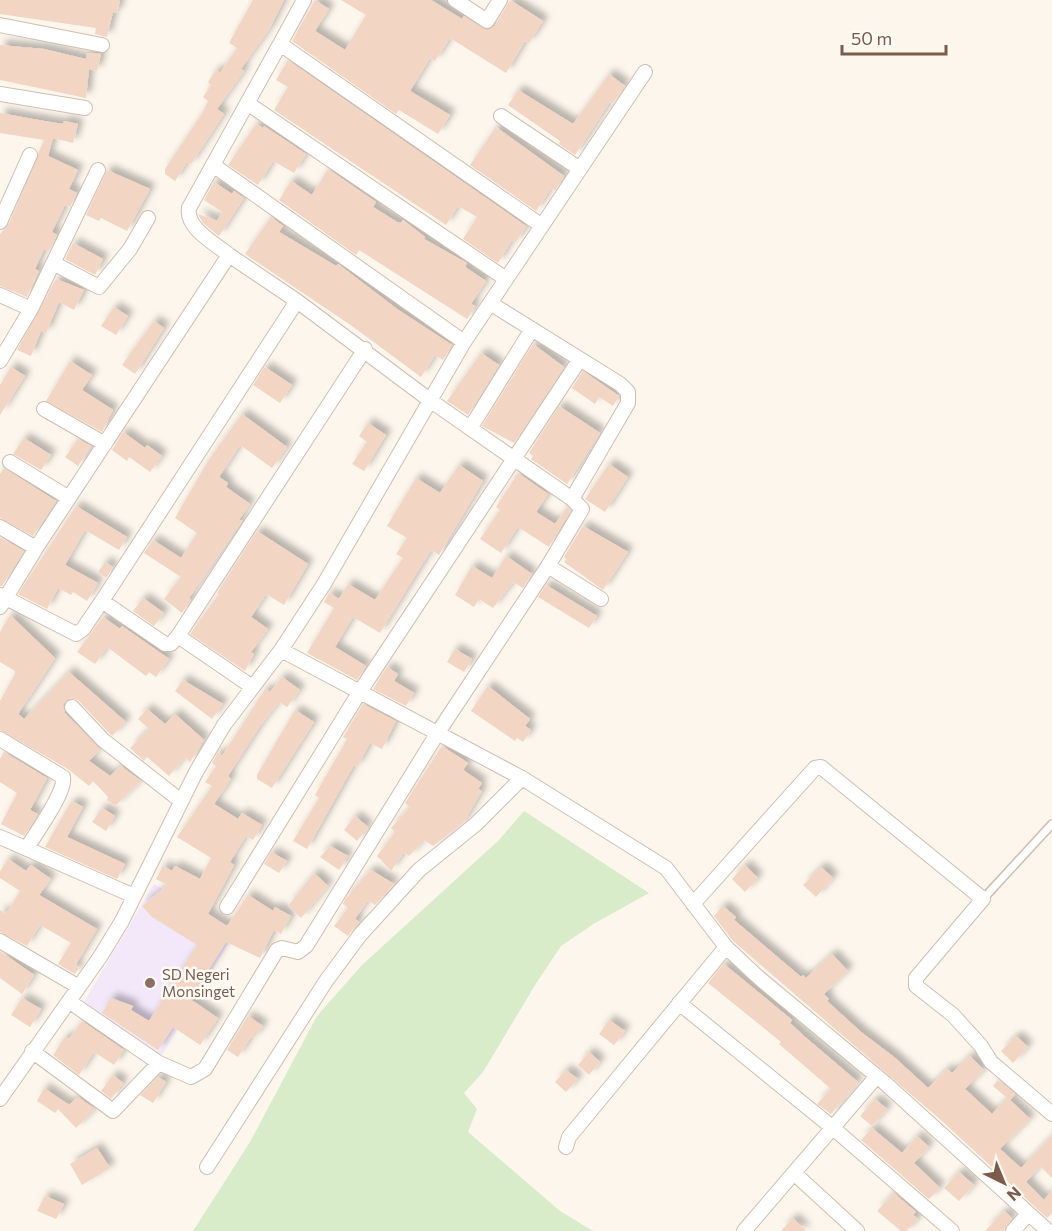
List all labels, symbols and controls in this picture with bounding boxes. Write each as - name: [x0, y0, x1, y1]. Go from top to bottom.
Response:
- scale bar: [842, 18, 946, 56]
- text: 50 m: [851, 27, 892, 49]
- place label: SD Negeri Monsinget: [162, 965, 235, 1000]
- marker: SD Negeri Monsinget: [143, 976, 157, 990]
- north arrow: [974, 1153, 1034, 1213]
- text: N: [1004, 1183, 1025, 1205]

